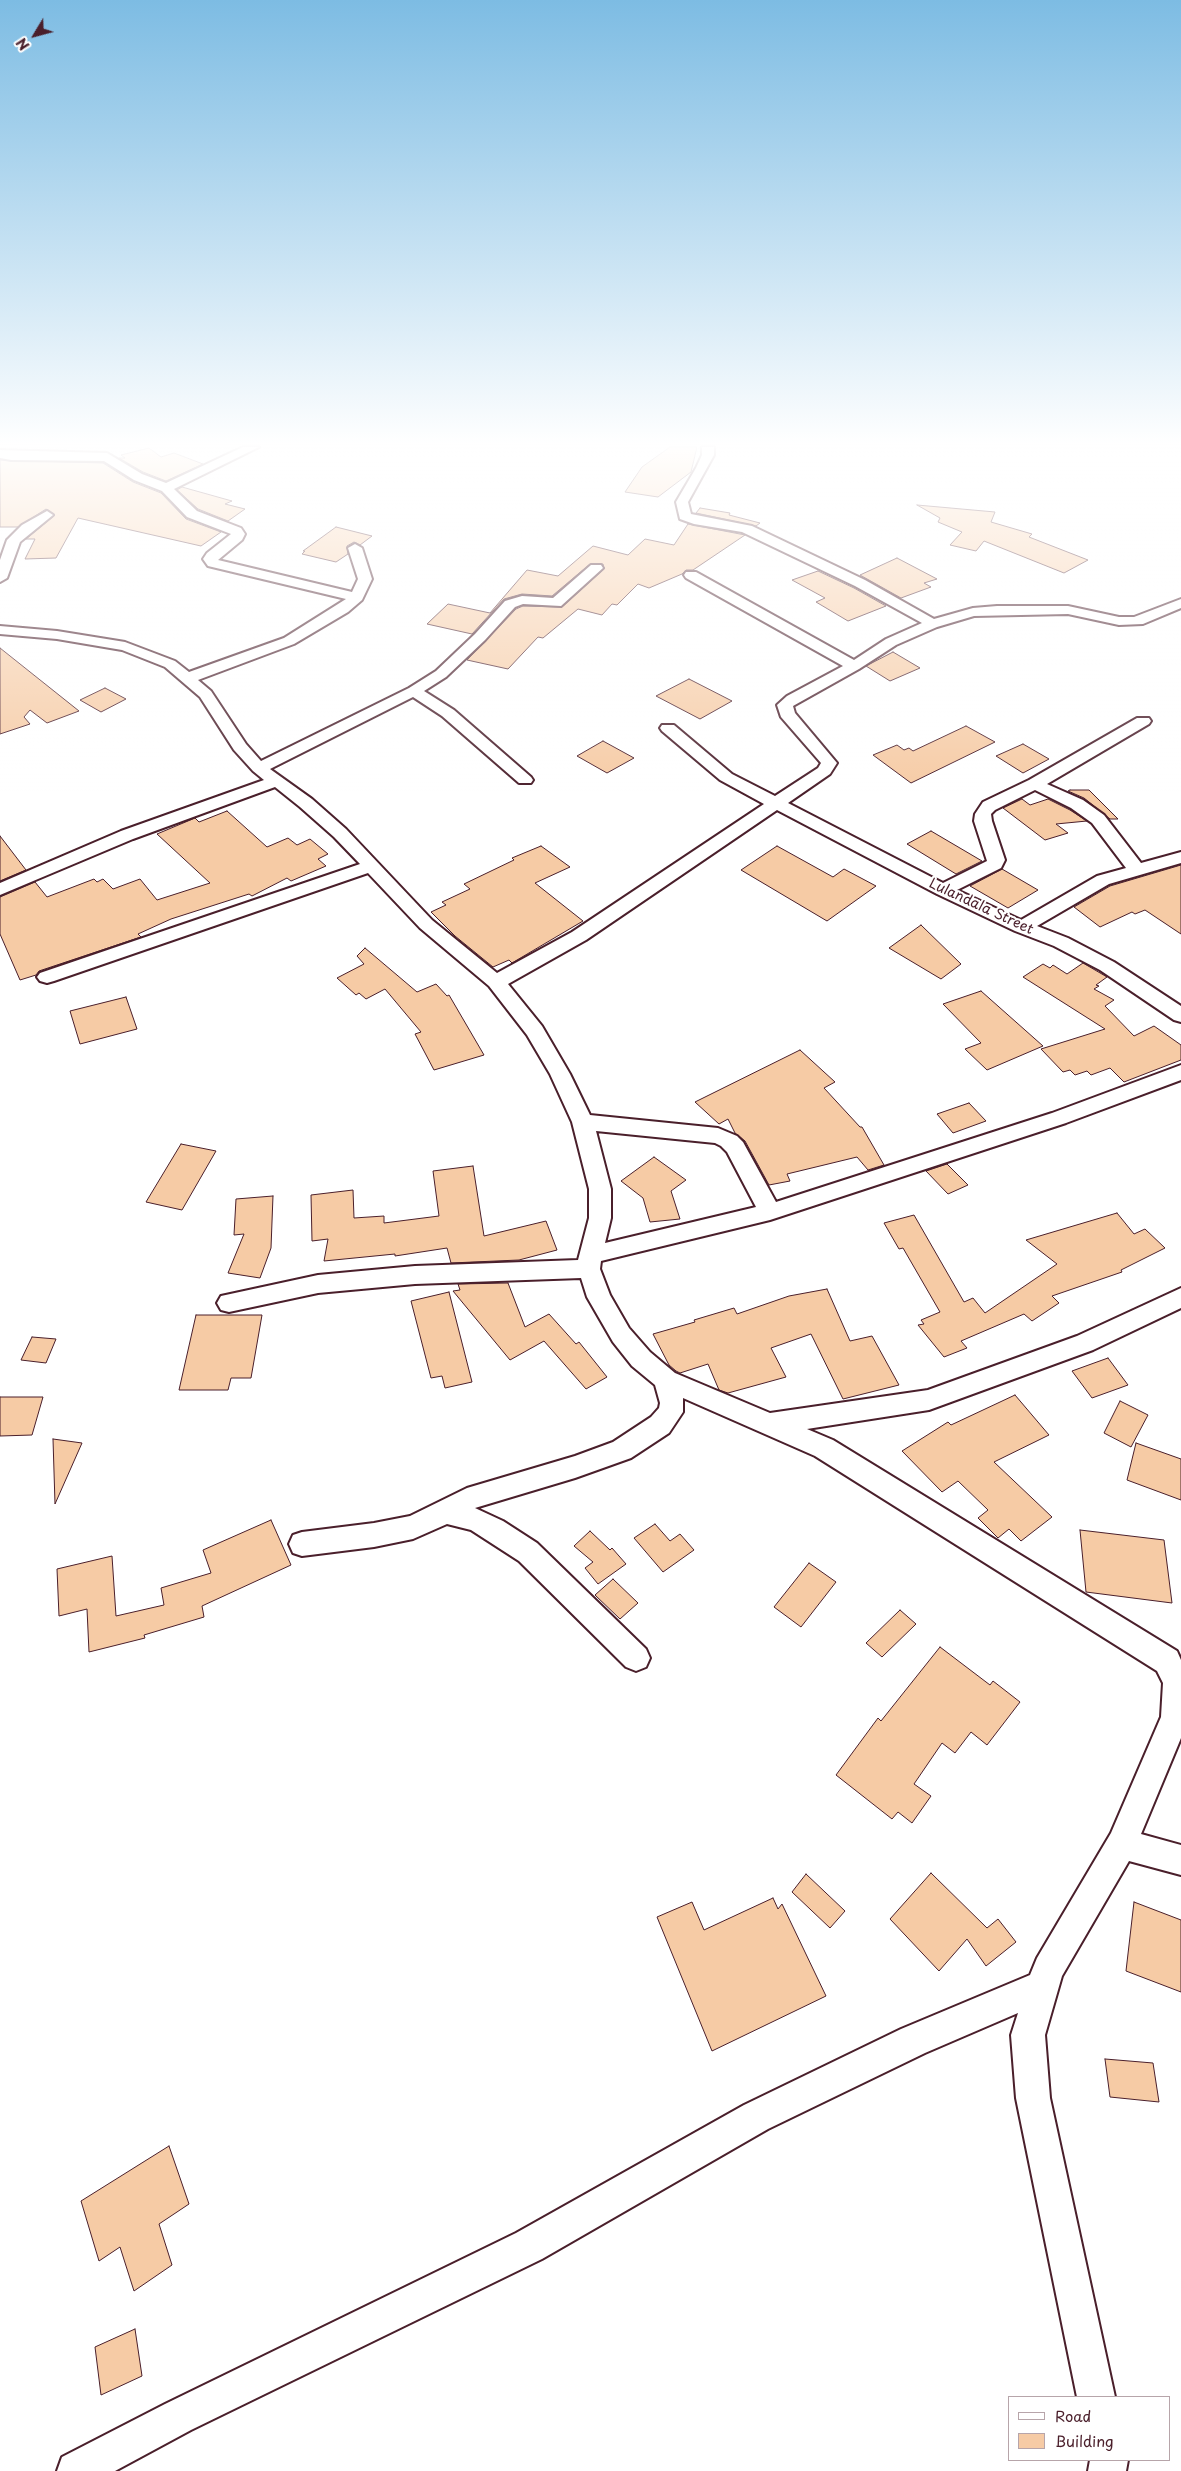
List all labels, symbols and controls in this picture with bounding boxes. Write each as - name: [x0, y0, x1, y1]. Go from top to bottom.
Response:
- north arrow: [10, 10, 60, 60]
- text: N: [11, 34, 34, 55]
- street label: Lulandala Street: [926, 875, 1036, 939]
- legend: [1008, 2396, 1171, 2461]
- text: Road: [1055, 2404, 1091, 2427]
- text: Building: [1055, 2429, 1114, 2452]

